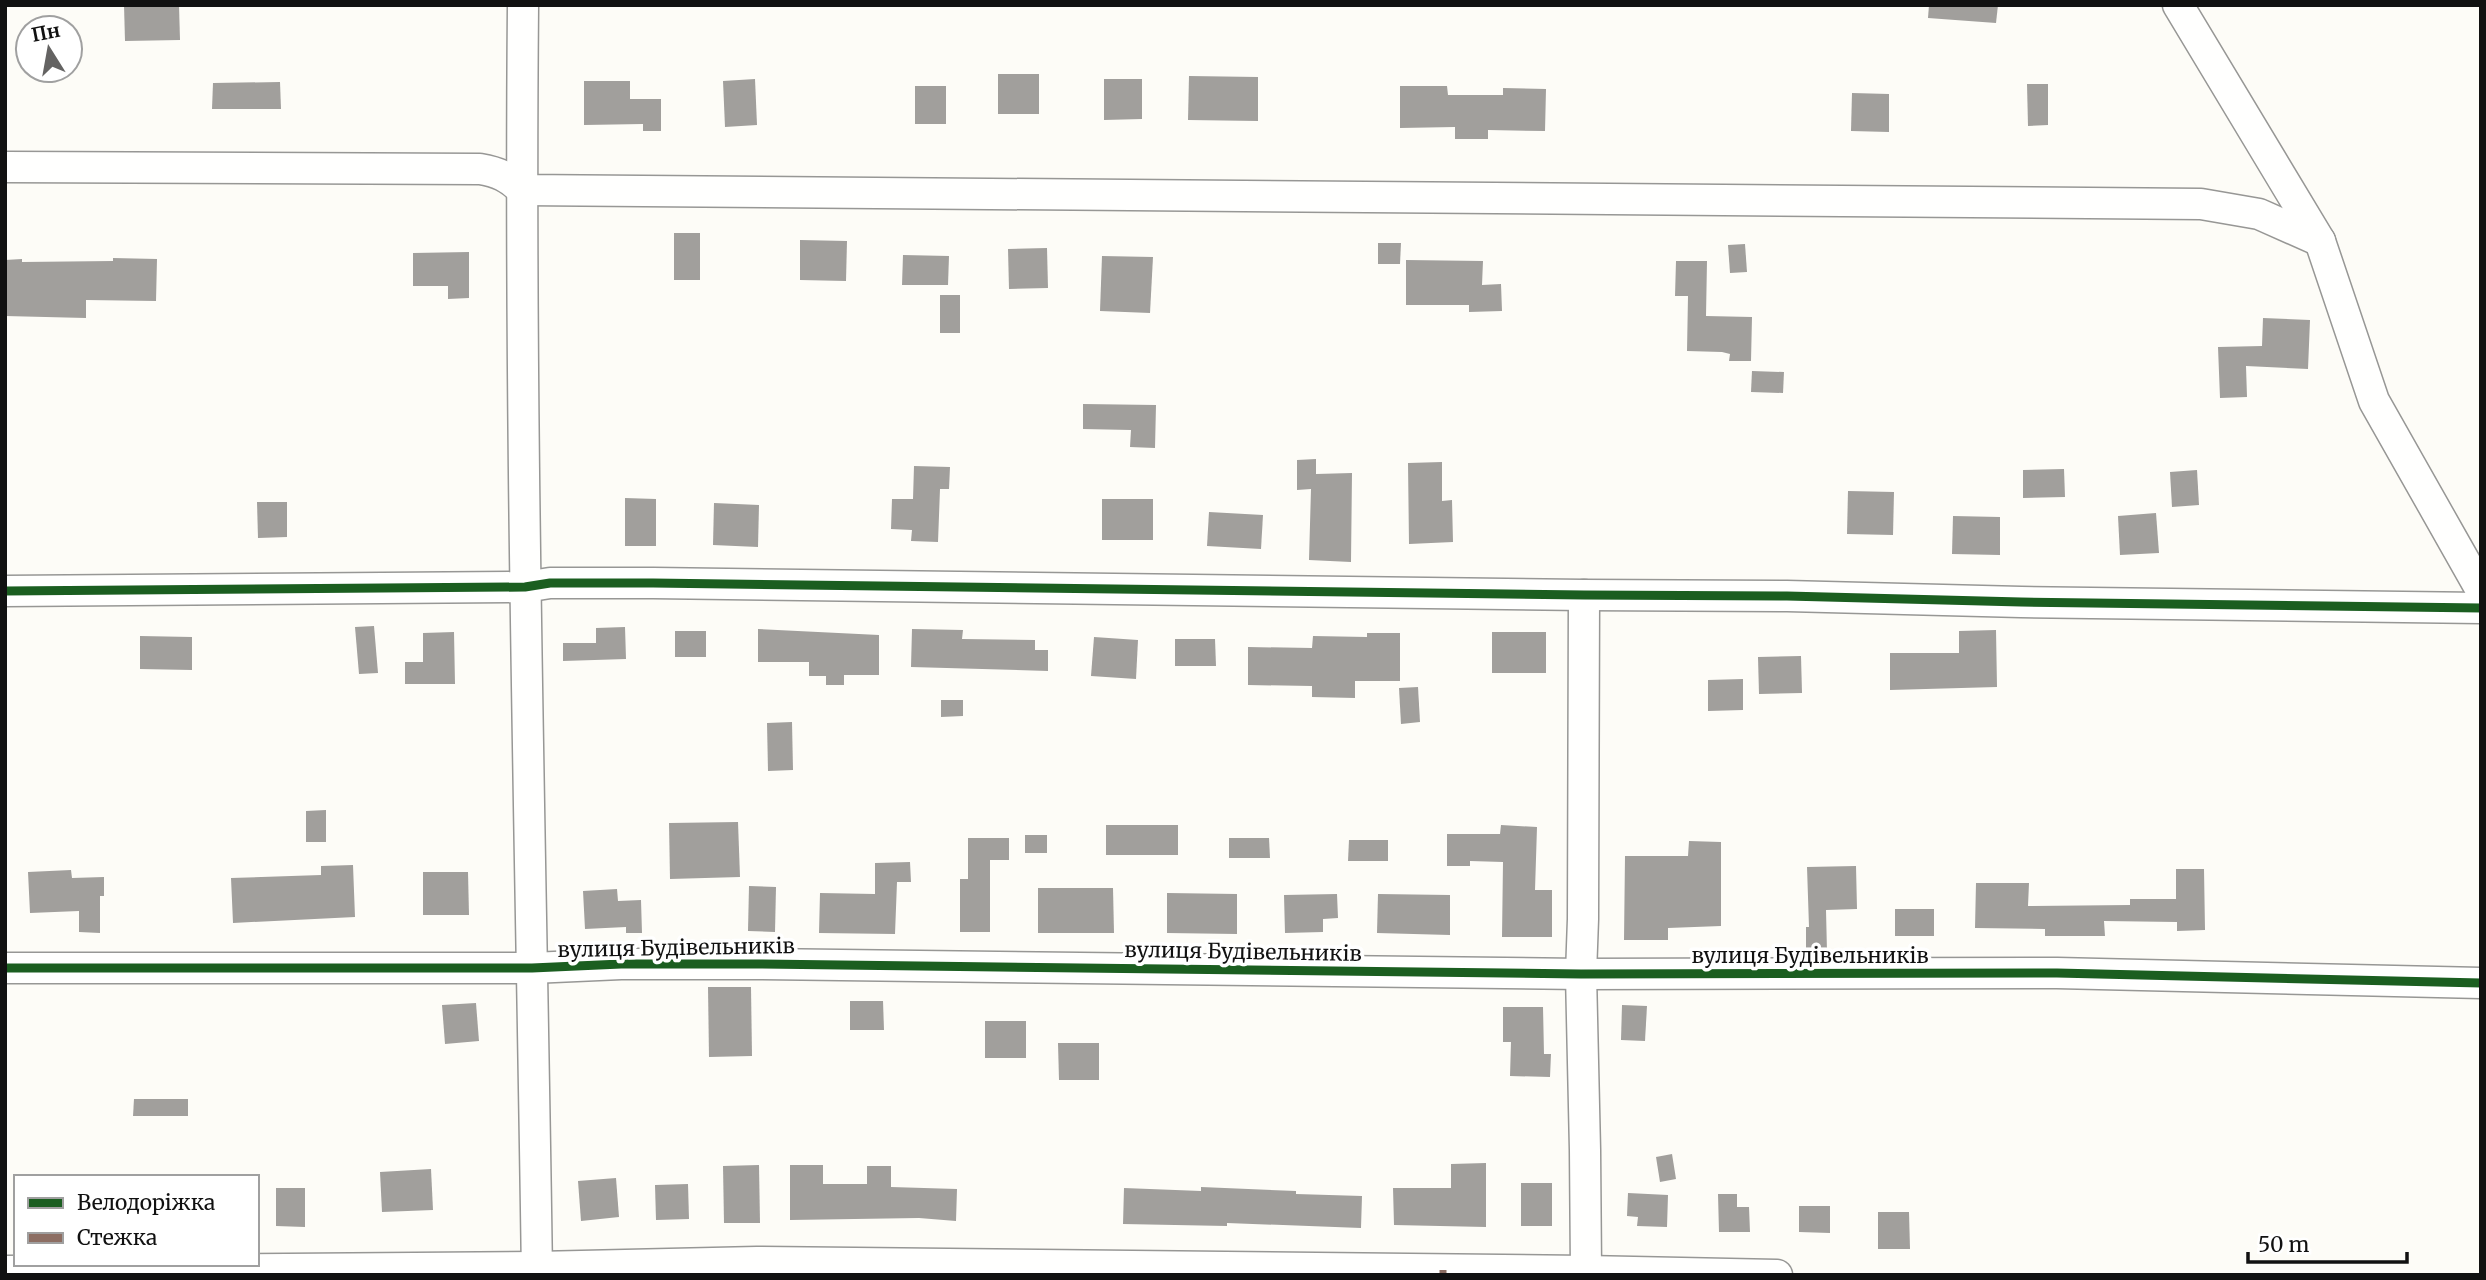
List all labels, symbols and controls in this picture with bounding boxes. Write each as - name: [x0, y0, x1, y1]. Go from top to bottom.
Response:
- north arrow: [14, 14, 84, 84]
- text: Пн: [29, 18, 62, 47]
- street label: вулиця Будівельників: [557, 932, 795, 963]
- street label: вулиця Будівельників: [1124, 936, 1362, 967]
- street label: вулиця Будівельників: [1691, 942, 1929, 969]
- legend: [14, 1175, 259, 1266]
- text: Велодоріжка: [77, 1189, 215, 1216]
- scale bar: [2248, 1220, 2407, 1264]
- text: Стежка: [77, 1224, 157, 1251]
- text: 50 m: [2258, 1231, 2309, 1258]

